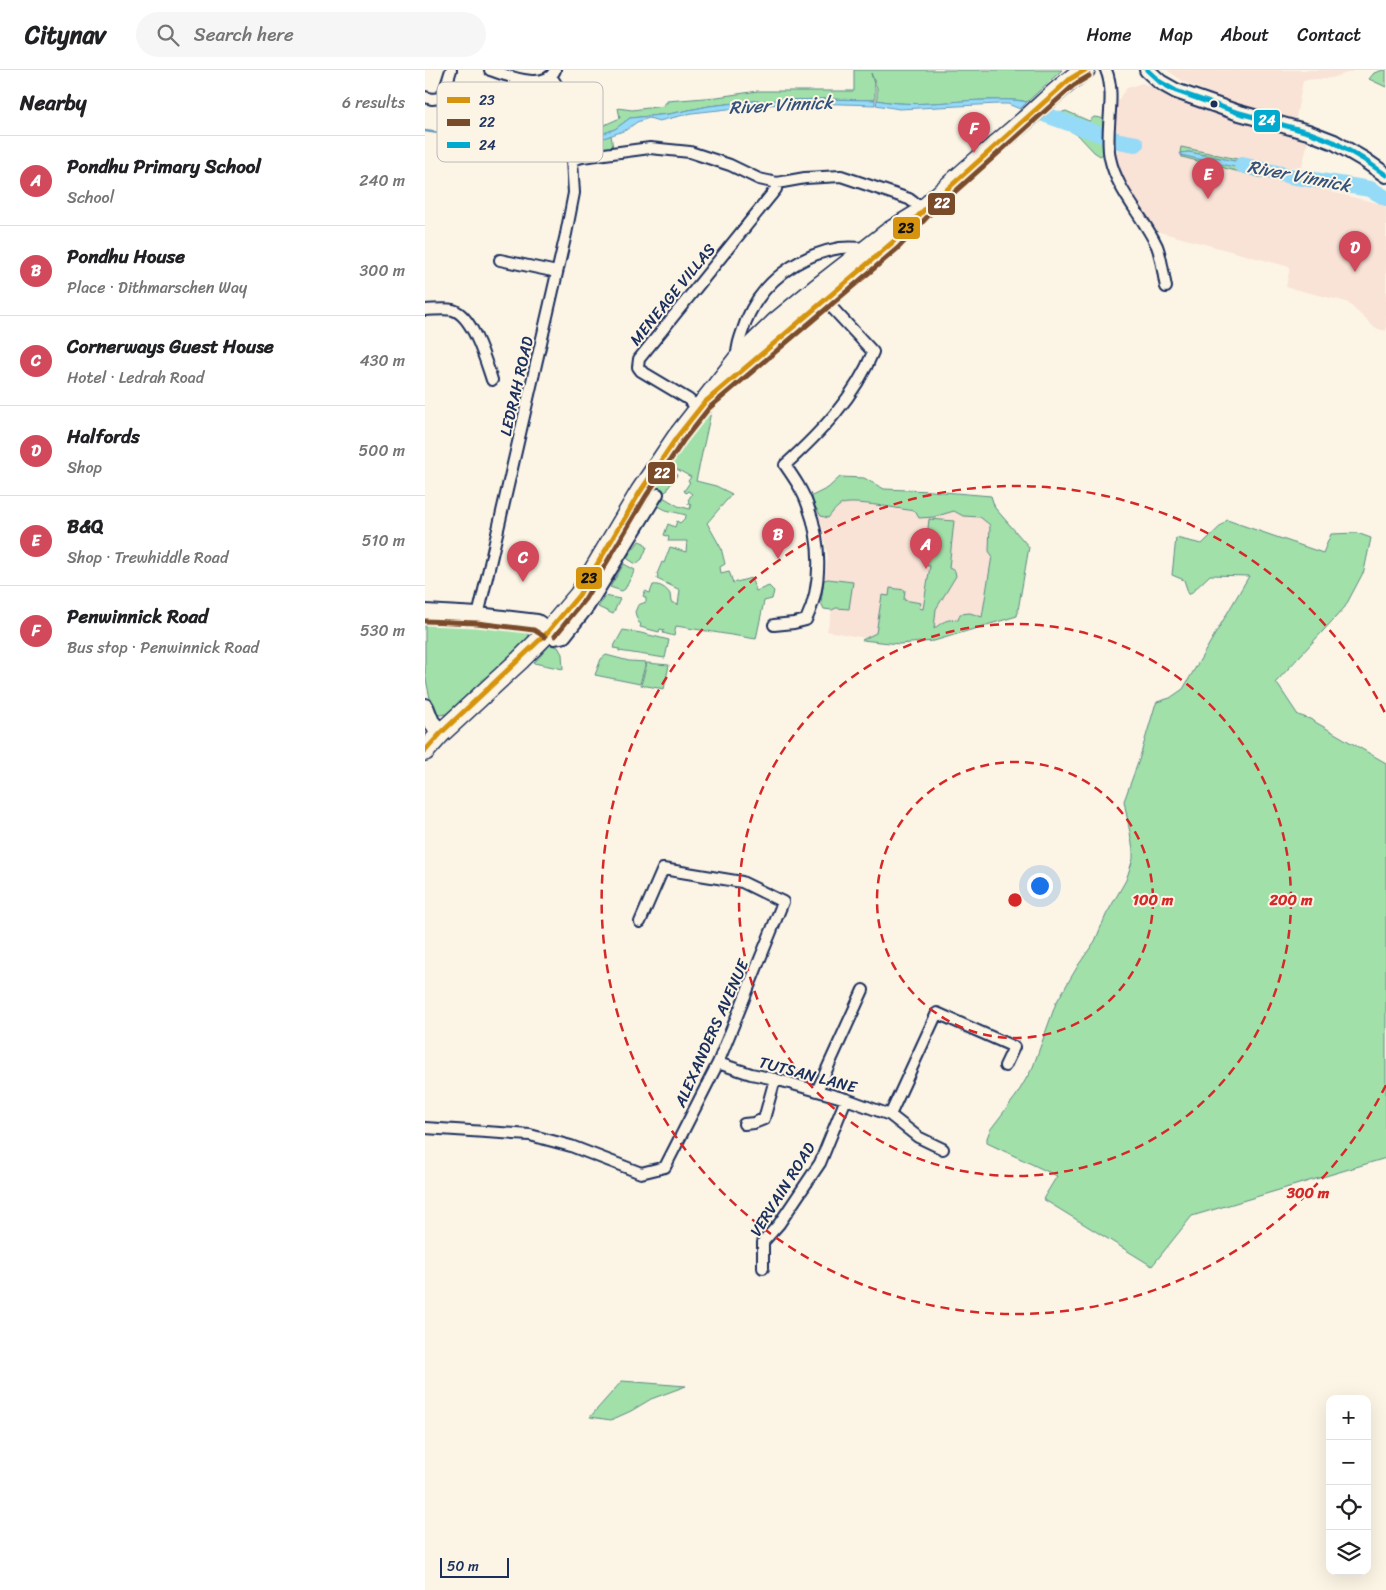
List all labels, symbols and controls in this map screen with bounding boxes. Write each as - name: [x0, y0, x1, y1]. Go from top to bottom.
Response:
- search box: [136, 12, 486, 57]
- text: Citynav: [25, 14, 106, 56]
- text: Search here: [194, 18, 294, 51]
- text: Home: [1087, 19, 1132, 51]
- text: Map: [1160, 19, 1193, 51]
- text: About: [1221, 19, 1269, 51]
- text: Contact: [1297, 19, 1361, 51]
- icon: search: [154, 21, 182, 49]
- legend: [437, 82, 603, 162]
- text: Nearby: [20, 84, 86, 122]
- water label: River Vinnick: [728, 86, 835, 124]
- text: 6 results: [342, 88, 405, 117]
- text: 23: [479, 88, 495, 113]
- unlabelled marker: [1209, 99, 1219, 109]
- text: 24: [1258, 108, 1276, 133]
- line badge: 24: [1253, 109, 1281, 133]
- text: 22: [479, 110, 495, 135]
- pin: F: [958, 112, 990, 153]
- text: 24: [479, 133, 496, 158]
- text: Pondhu Primary School: [67, 150, 261, 183]
- water label: River Vinnick: [1245, 150, 1355, 202]
- pin: E: [1192, 158, 1224, 199]
- text: A: [31, 166, 41, 195]
- text: 240 m: [359, 166, 405, 195]
- text: School: [67, 183, 114, 212]
- text: 22: [933, 191, 951, 216]
- line badge: 22: [927, 192, 956, 216]
- line badge: 23: [892, 216, 921, 240]
- text: 23: [897, 216, 914, 241]
- pin: D: [1339, 231, 1371, 272]
- street label: MENEAGE VILLAS: [622, 237, 723, 352]
- text: Pondhu House: [67, 240, 185, 273]
- text: B: [31, 256, 41, 285]
- text: 300 m: [360, 256, 405, 285]
- text: Place · Dithmarschen Way: [67, 273, 247, 302]
- text: Cornerways Guest House: [67, 330, 274, 363]
- street label: LEDRAH ROAD: [491, 333, 542, 439]
- text: C: [31, 346, 41, 375]
- text: 430 m: [360, 346, 405, 375]
- text: Hotel · Ledrah Road: [67, 363, 204, 392]
- text: Halfords: [67, 420, 140, 453]
- text: D: [31, 436, 41, 465]
- text: 500 m: [359, 436, 405, 465]
- text: Shop: [67, 453, 102, 482]
- line badge: 22: [647, 461, 676, 485]
- text: 22: [653, 461, 671, 486]
- text: B&Q: [67, 510, 103, 543]
- pin: B: [762, 518, 794, 559]
- text: E: [32, 526, 40, 555]
- text: 510 m: [362, 526, 405, 555]
- pin: A: [910, 528, 942, 569]
- pin: C: [507, 541, 539, 582]
- text: Shop · Trewhiddle Road: [67, 543, 228, 572]
- line badge: 23: [575, 566, 603, 590]
- text: 23: [580, 566, 597, 591]
- text: Penwinnick Road: [67, 600, 208, 633]
- text: F: [32, 616, 40, 645]
- text: 530 m: [360, 616, 405, 645]
- text: Bus stop · Penwinnick Road: [67, 633, 259, 662]
- your location: [1027, 873, 1053, 899]
- text: 100 m: [1133, 887, 1174, 913]
- text: 200 m: [1268, 887, 1313, 913]
- centre of rings: [1006, 891, 1024, 909]
- street label: ALEXANDERS AVENUE: [665, 954, 758, 1113]
- street label: TUTSAN LANE: [756, 1048, 861, 1102]
- street label: VERVAIN ROAD: [742, 1136, 823, 1242]
- text: 300 m: [1286, 1180, 1330, 1206]
- map controls: [1326, 1395, 1371, 1575]
- button: +: [1326, 1395, 1371, 1440]
- button: −: [1326, 1440, 1371, 1485]
- button: locate: [1326, 1485, 1371, 1530]
- button: layers: [1326, 1530, 1371, 1575]
- text: 50 m: [447, 1554, 479, 1579]
- scale bar: [440, 1555, 509, 1578]

